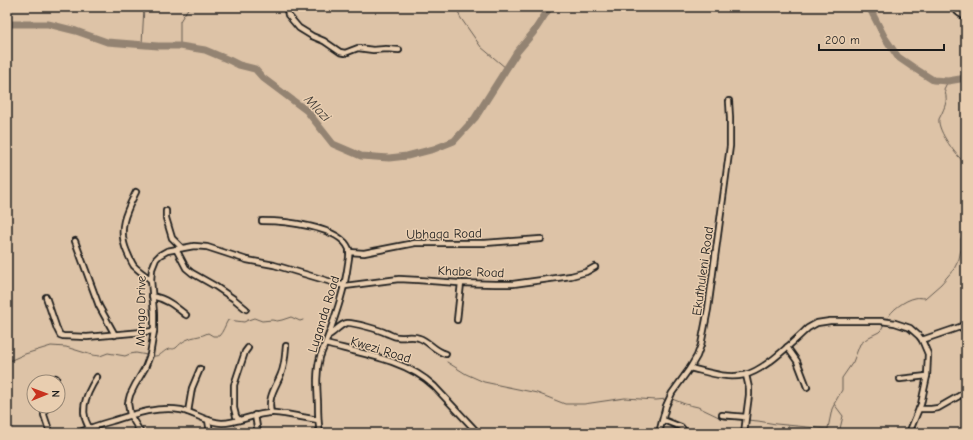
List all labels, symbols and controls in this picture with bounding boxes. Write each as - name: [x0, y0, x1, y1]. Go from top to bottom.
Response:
- scale bar: [819, 26, 944, 52]
- text: 200 m: [825, 33, 860, 47]
- water label: Mlazi: [300, 91, 335, 126]
- street label: Ubhaqa Road: [406, 225, 482, 242]
- street label: Ekuthuleni Road: [689, 225, 716, 317]
- street label: Khabe Road: [437, 263, 505, 280]
- street label: Luganda Road: [305, 274, 342, 354]
- street label: Mango Drive: [132, 275, 149, 347]
- street label: Kwezi Road: [349, 333, 413, 366]
- north arrow: [26, 374, 66, 414]
- text: N: [49, 390, 62, 398]

